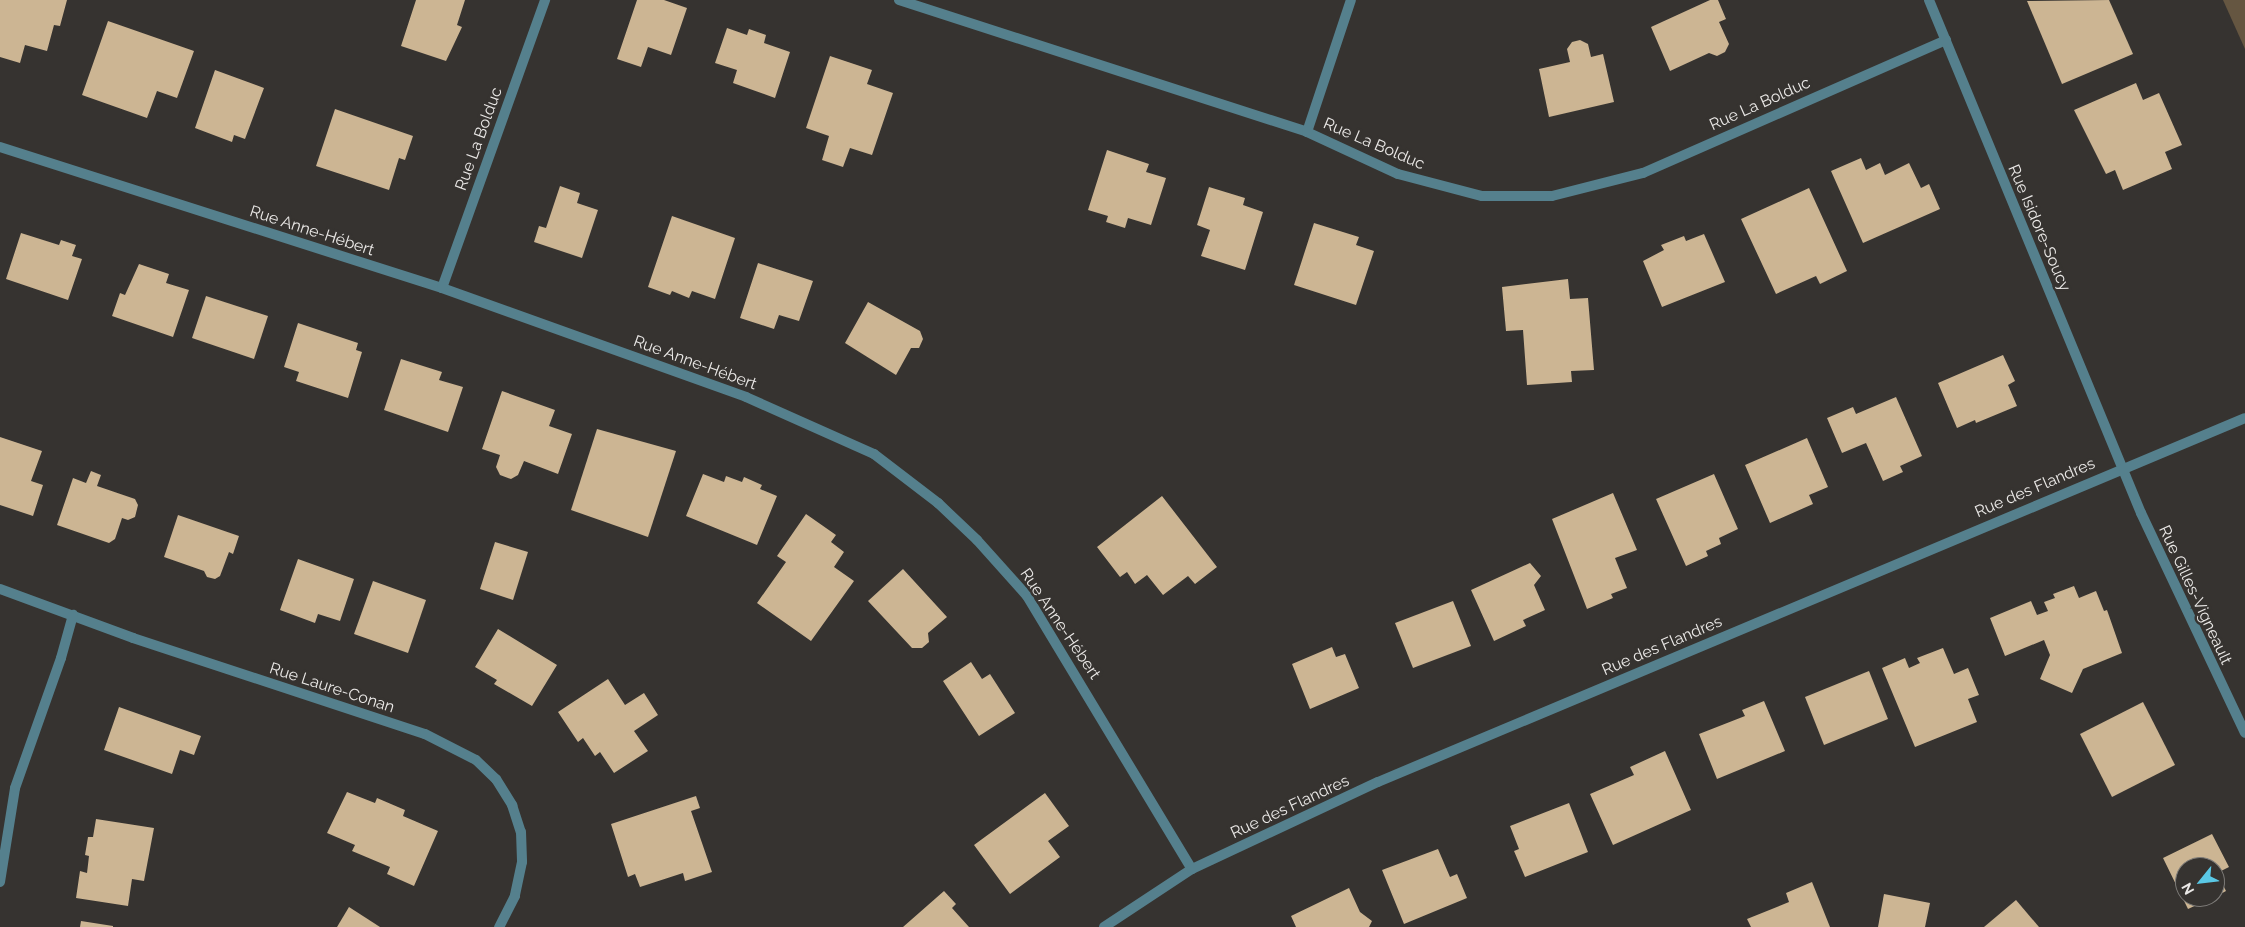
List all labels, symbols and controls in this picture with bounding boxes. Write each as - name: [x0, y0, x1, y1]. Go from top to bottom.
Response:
- street label: Rue La Bolduc: [1707, 73, 1813, 135]
- street label: Rue La Bolduc: [451, 85, 507, 193]
- street label: Rue La Bolduc: [1320, 114, 1428, 174]
- street label: Rue Isidore-Soucy: [2004, 162, 2074, 294]
- street label: Rue Anne-Hébert: [247, 202, 377, 260]
- street label: Rue Anne-Hébert: [631, 332, 759, 394]
- street label: Rue des Flandres: [1972, 454, 2098, 522]
- street label: Rue Gilles-Vigneault: [2154, 522, 2236, 668]
- street label: Rue Anne-Hébert: [1016, 565, 1104, 683]
- street label: Rue des Flandres: [1599, 612, 1725, 680]
- street label: Rue Laure-Conan: [267, 659, 397, 717]
- street label: Rue des Flandres: [1228, 771, 1352, 843]
- north arrow: [2175, 857, 2225, 907]
- text: N: [2178, 880, 2197, 897]

